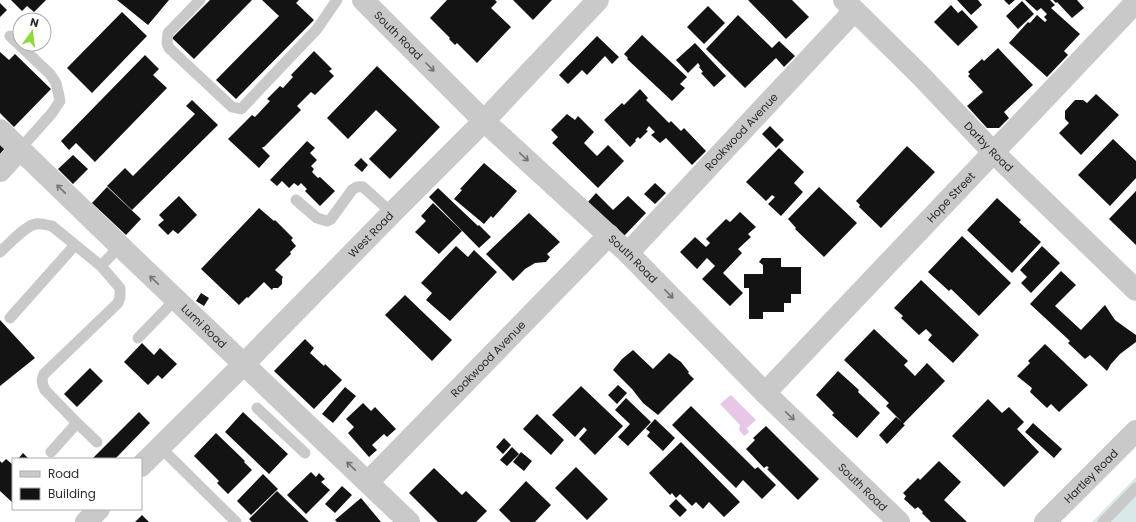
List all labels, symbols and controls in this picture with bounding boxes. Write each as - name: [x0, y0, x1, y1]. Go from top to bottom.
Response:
- street label: South Road: [370, 7, 426, 63]
- north arrow: [12, 12, 52, 52]
- text: N: [28, 14, 40, 31]
- one-way arrow: [425, 62, 435, 72]
- street label: Rookwood Avenue: [701, 89, 782, 174]
- street label: Darby Road: [960, 118, 1017, 175]
- one-way arrow: [519, 152, 529, 162]
- street label: Hope Street: [923, 168, 979, 226]
- one-way arrow: [56, 184, 66, 194]
- street label: West Road: [344, 208, 397, 261]
- street label: South Road: [605, 231, 661, 287]
- one-way arrow: [150, 276, 160, 285]
- one-way arrow: [664, 289, 674, 299]
- street label: Lumi Road: [178, 301, 230, 352]
- street label: Rookwood Avenue: [447, 317, 529, 401]
- one-way arrow: [785, 412, 795, 421]
- street label: Hartley Road: [1060, 445, 1122, 507]
- legend: [12, 458, 142, 510]
- street label: South Road: [834, 459, 891, 515]
- one-way arrow: [346, 461, 356, 471]
- text: Road: [48, 465, 79, 482]
- text: Building: [48, 485, 96, 502]

